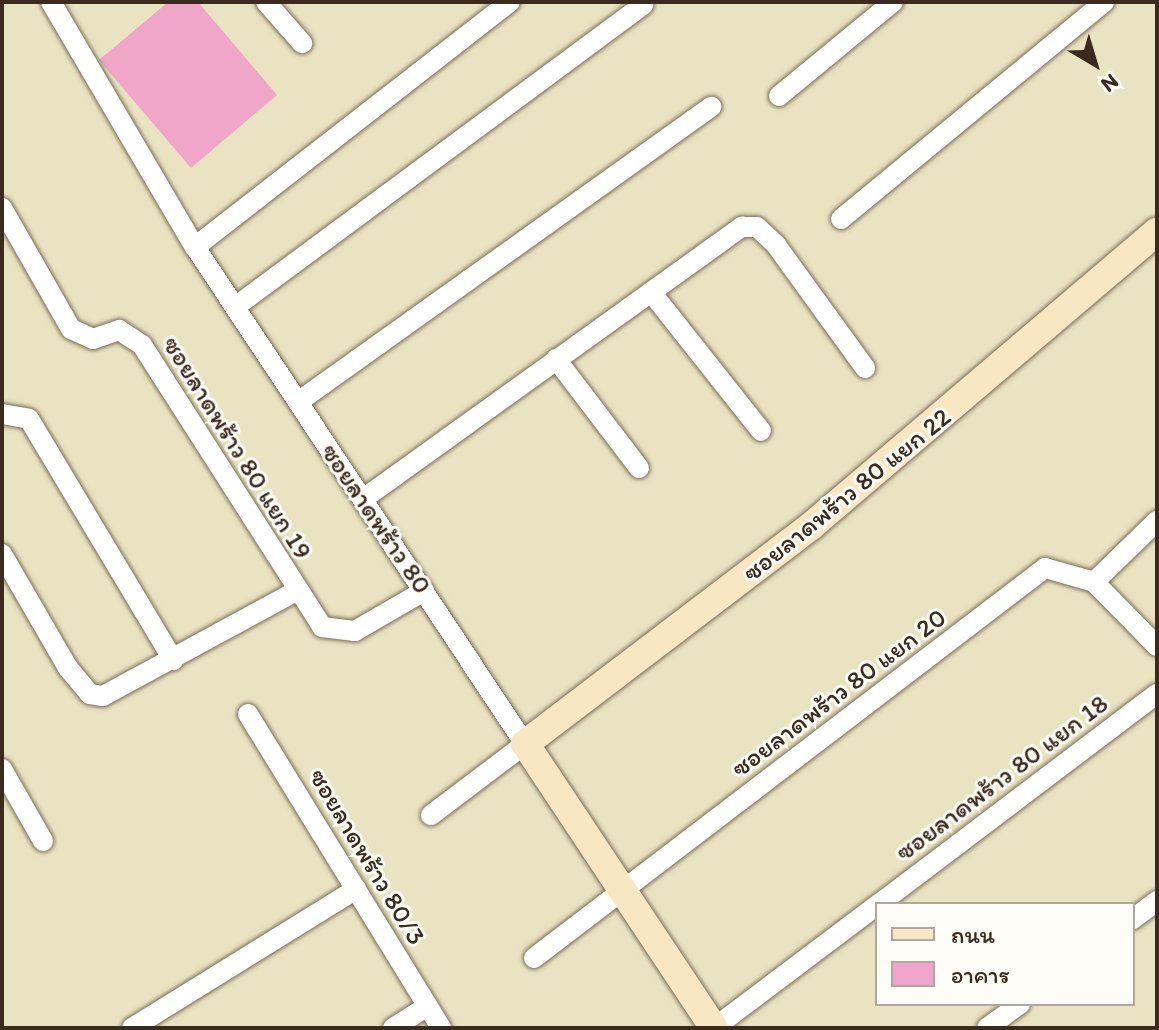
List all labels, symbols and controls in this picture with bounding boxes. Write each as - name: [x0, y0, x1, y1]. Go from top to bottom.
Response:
- north arrow: [1055, 24, 1135, 104]
- text: N: [1096, 68, 1124, 99]
- street label: ซอยลาดพร้าว 80 แยก 19: [156, 331, 318, 565]
- street label: ซอยลาดพร้าว 80 แยก 22: [737, 402, 957, 588]
- street label: ซอยลาดพร้าว 80: [314, 438, 438, 600]
- street label: ซอยลาดพร้าว 80 แยก 20: [725, 602, 953, 784]
- street label: ซอยลาดพร้าว 80 แยก 18: [890, 688, 1114, 868]
- street label: ซอยลาดพร้าว 80/3: [302, 763, 432, 951]
- legend: [875, 902, 1135, 1006]
- text: ถนน: [951, 920, 995, 949]
- text: อาคาร: [951, 960, 1010, 989]

